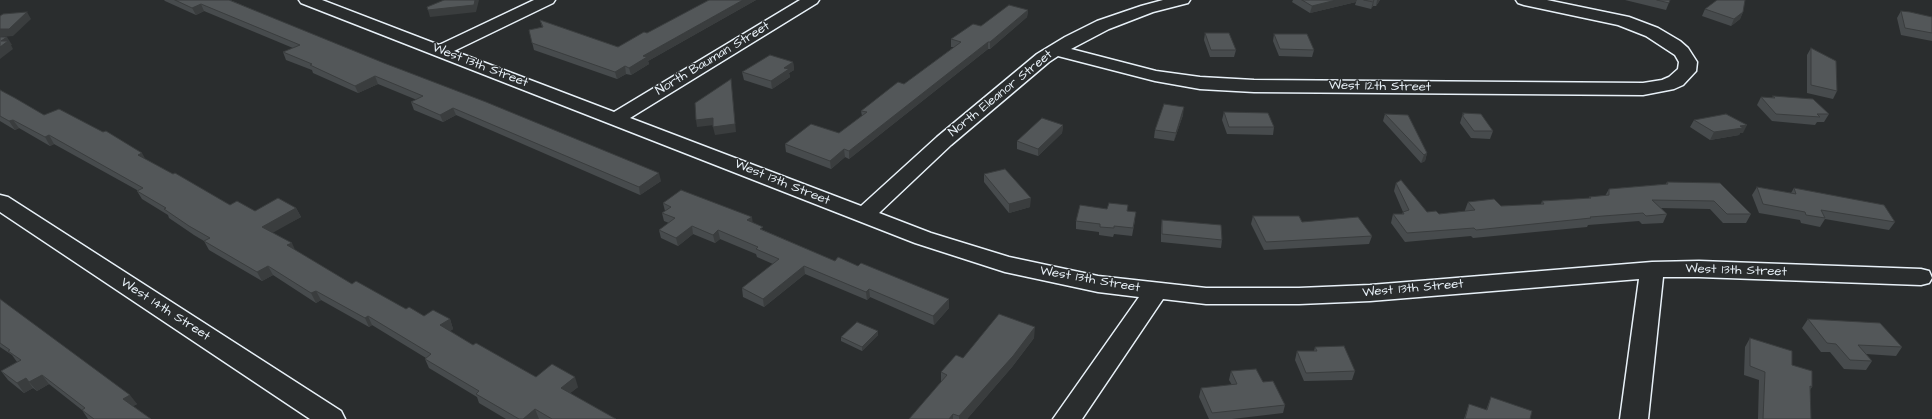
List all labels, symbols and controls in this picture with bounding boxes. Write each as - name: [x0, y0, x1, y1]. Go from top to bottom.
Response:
- street label: North Bauman Street: [653, 19, 773, 99]
- street label: West 13th Street: [430, 41, 530, 91]
- street label: North Eleanor Street: [946, 47, 1056, 141]
- street label: West 12th Street: [1329, 78, 1431, 96]
- street label: West 13th Street: [732, 157, 832, 209]
- street label: West 13th Street: [1685, 261, 1787, 281]
- street label: West 13th Street: [1039, 264, 1141, 296]
- street label: West 14th Street: [117, 275, 213, 345]
- street label: West 13th Street: [1362, 277, 1464, 301]

